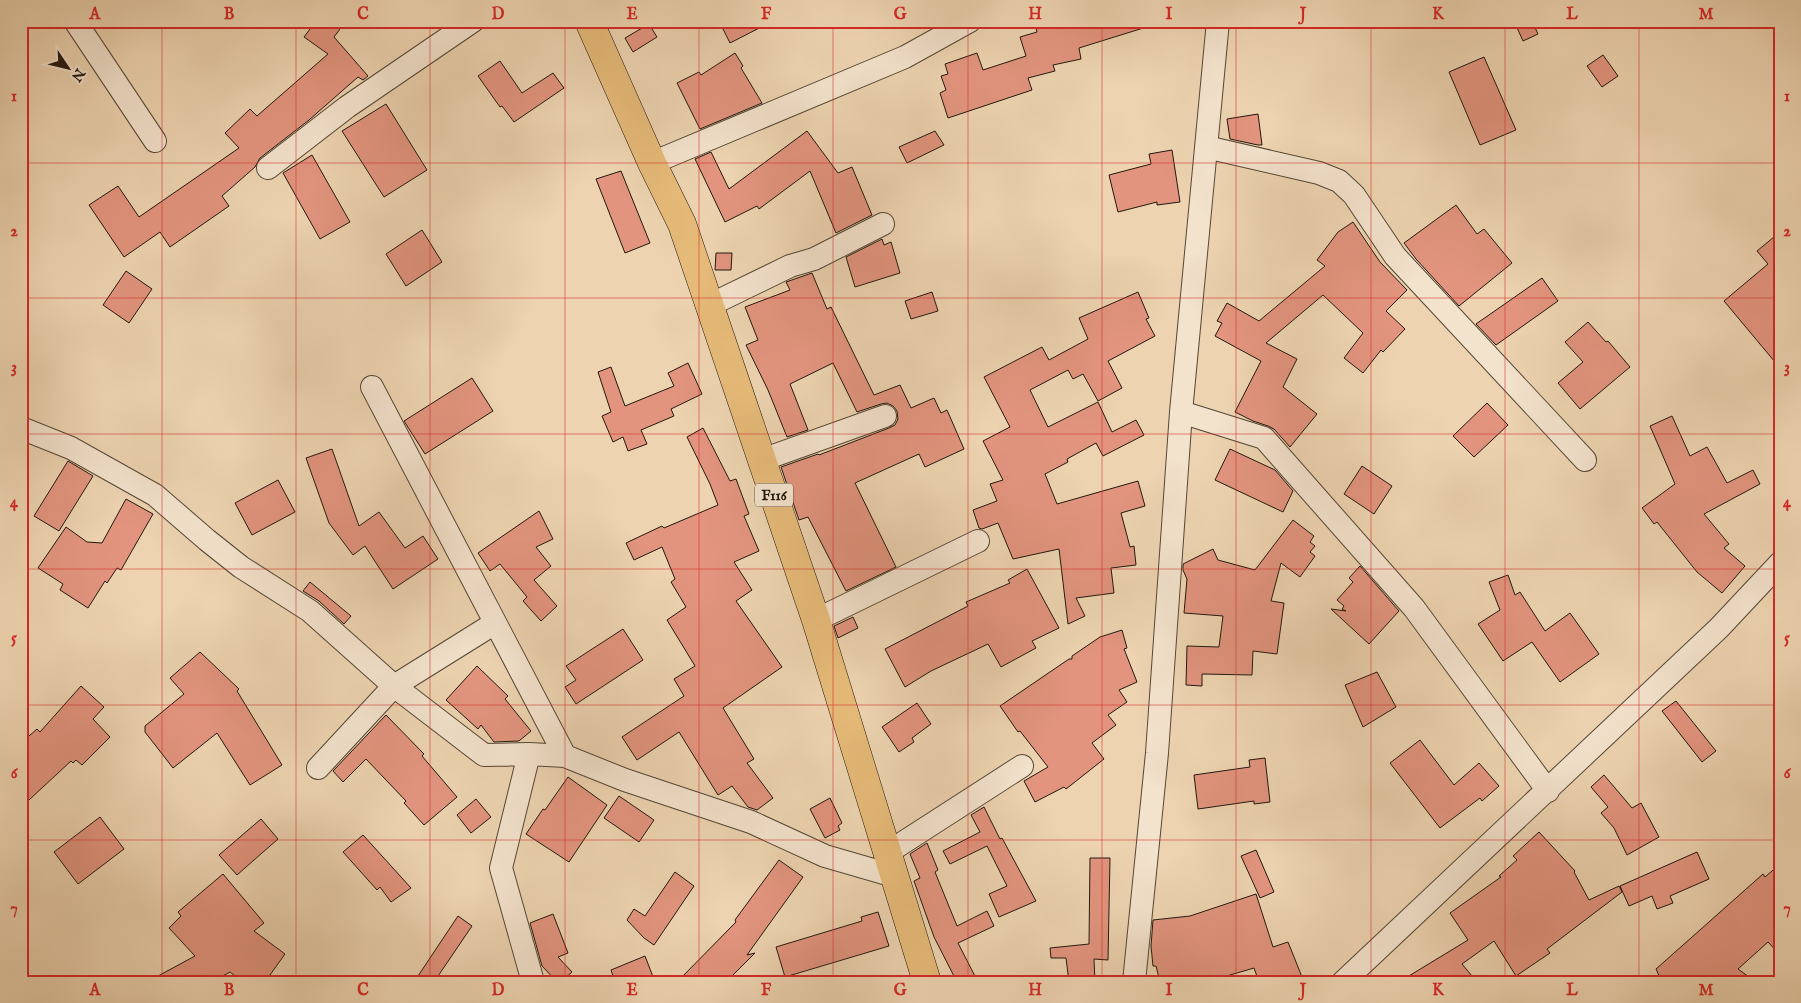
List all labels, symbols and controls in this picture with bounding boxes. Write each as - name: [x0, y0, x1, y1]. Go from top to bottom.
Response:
- text: A: [89, 5, 102, 25]
- text: B: [224, 5, 235, 25]
- text: C: [357, 5, 369, 25]
- text: D: [492, 5, 505, 25]
- text: E: [626, 5, 638, 25]
- text: F: [761, 5, 772, 25]
- text: G: [894, 5, 907, 25]
- text: H: [1028, 5, 1042, 25]
- text: I: [1166, 5, 1173, 25]
- text: J: [1298, 5, 1307, 25]
- text: K: [1432, 5, 1445, 25]
- text: L: [1566, 5, 1578, 25]
- text: M: [1698, 5, 1714, 25]
- north arrow: [42, 42, 92, 92]
- text: N: [67, 64, 89, 85]
- text: 1: [11, 87, 17, 107]
- text: 1: [1784, 87, 1790, 107]
- text: 2: [10, 222, 18, 242]
- text: 2: [1783, 222, 1791, 242]
- text: 3: [11, 358, 17, 378]
- text: 3: [1784, 358, 1790, 378]
- road number: F116: [755, 484, 793, 506]
- text: 4: [10, 493, 19, 513]
- text: 4: [1783, 493, 1792, 513]
- text: 5: [11, 629, 17, 649]
- text: 5: [1784, 629, 1790, 649]
- text: 6: [11, 764, 19, 784]
- text: 6: [1784, 764, 1792, 784]
- text: 7: [10, 899, 18, 919]
- text: 7: [1783, 899, 1791, 919]
- text: A: [89, 981, 102, 1001]
- text: B: [224, 981, 235, 1001]
- text: C: [357, 981, 369, 1001]
- text: D: [492, 981, 505, 1001]
- text: E: [626, 981, 638, 1001]
- text: F: [761, 981, 772, 1001]
- text: G: [894, 981, 907, 1001]
- text: H: [1028, 981, 1042, 1001]
- text: I: [1166, 981, 1173, 1001]
- text: J: [1298, 981, 1307, 1001]
- text: K: [1432, 981, 1445, 1001]
- text: L: [1566, 981, 1578, 1001]
- text: M: [1698, 981, 1714, 1001]

